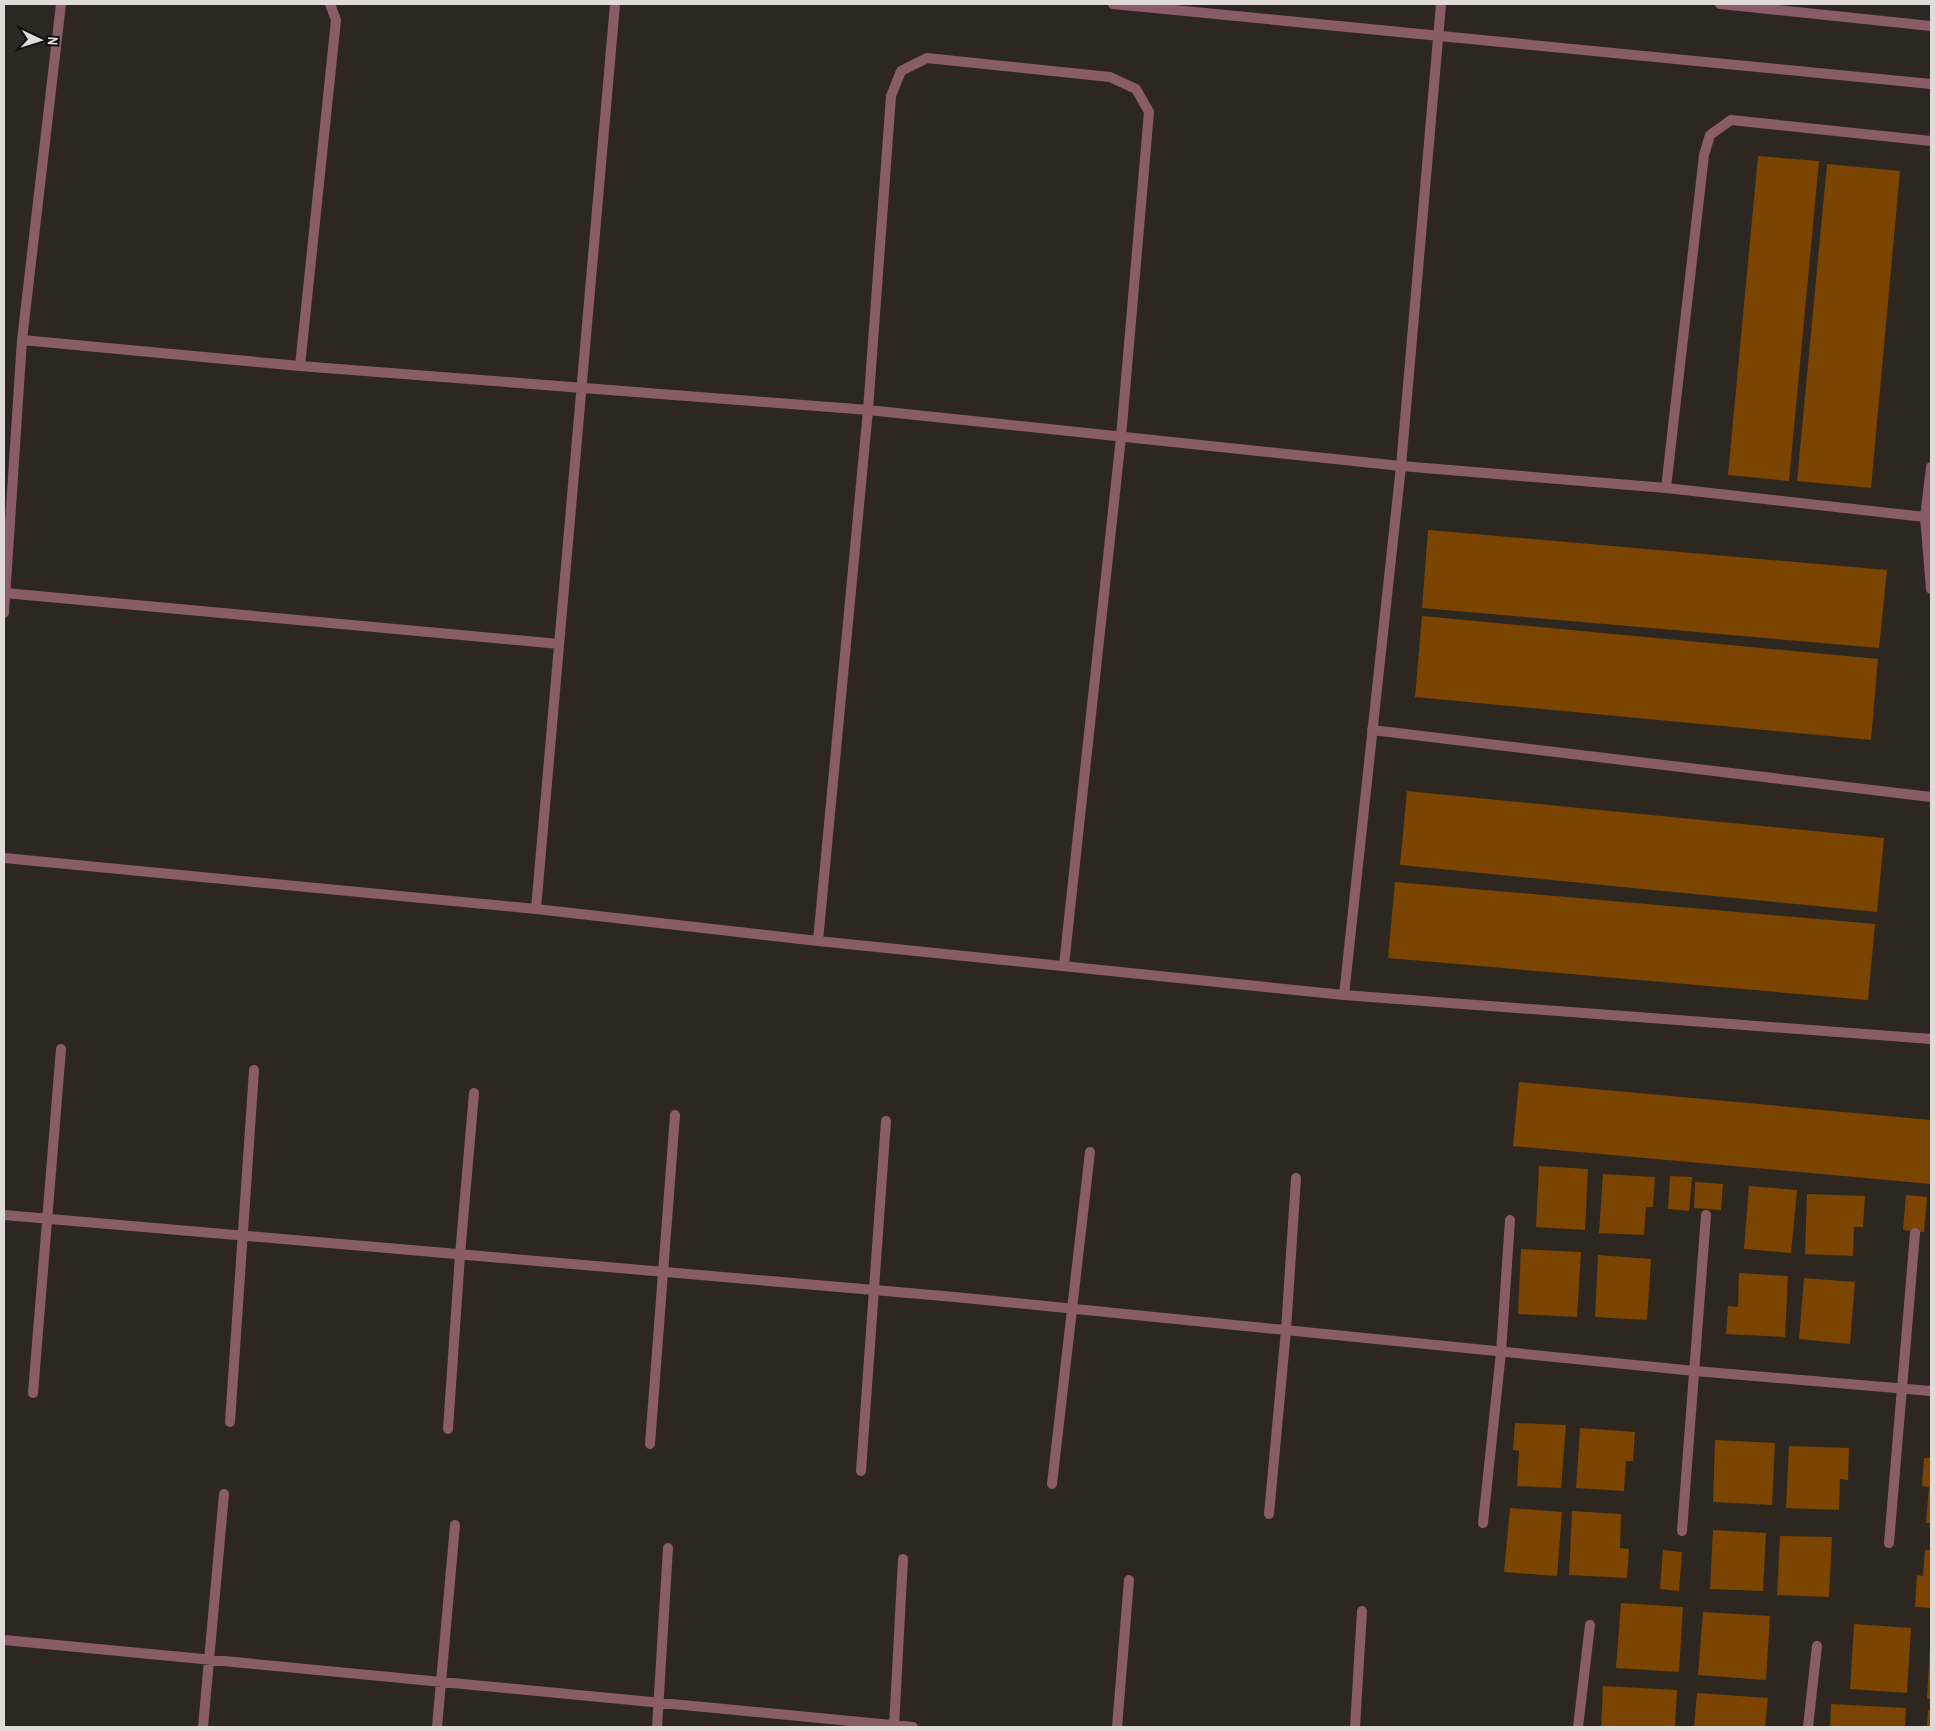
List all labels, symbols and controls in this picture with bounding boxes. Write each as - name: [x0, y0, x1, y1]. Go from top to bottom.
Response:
- north arrow: [15, 15, 65, 65]
- text: N: [44, 36, 62, 46]

